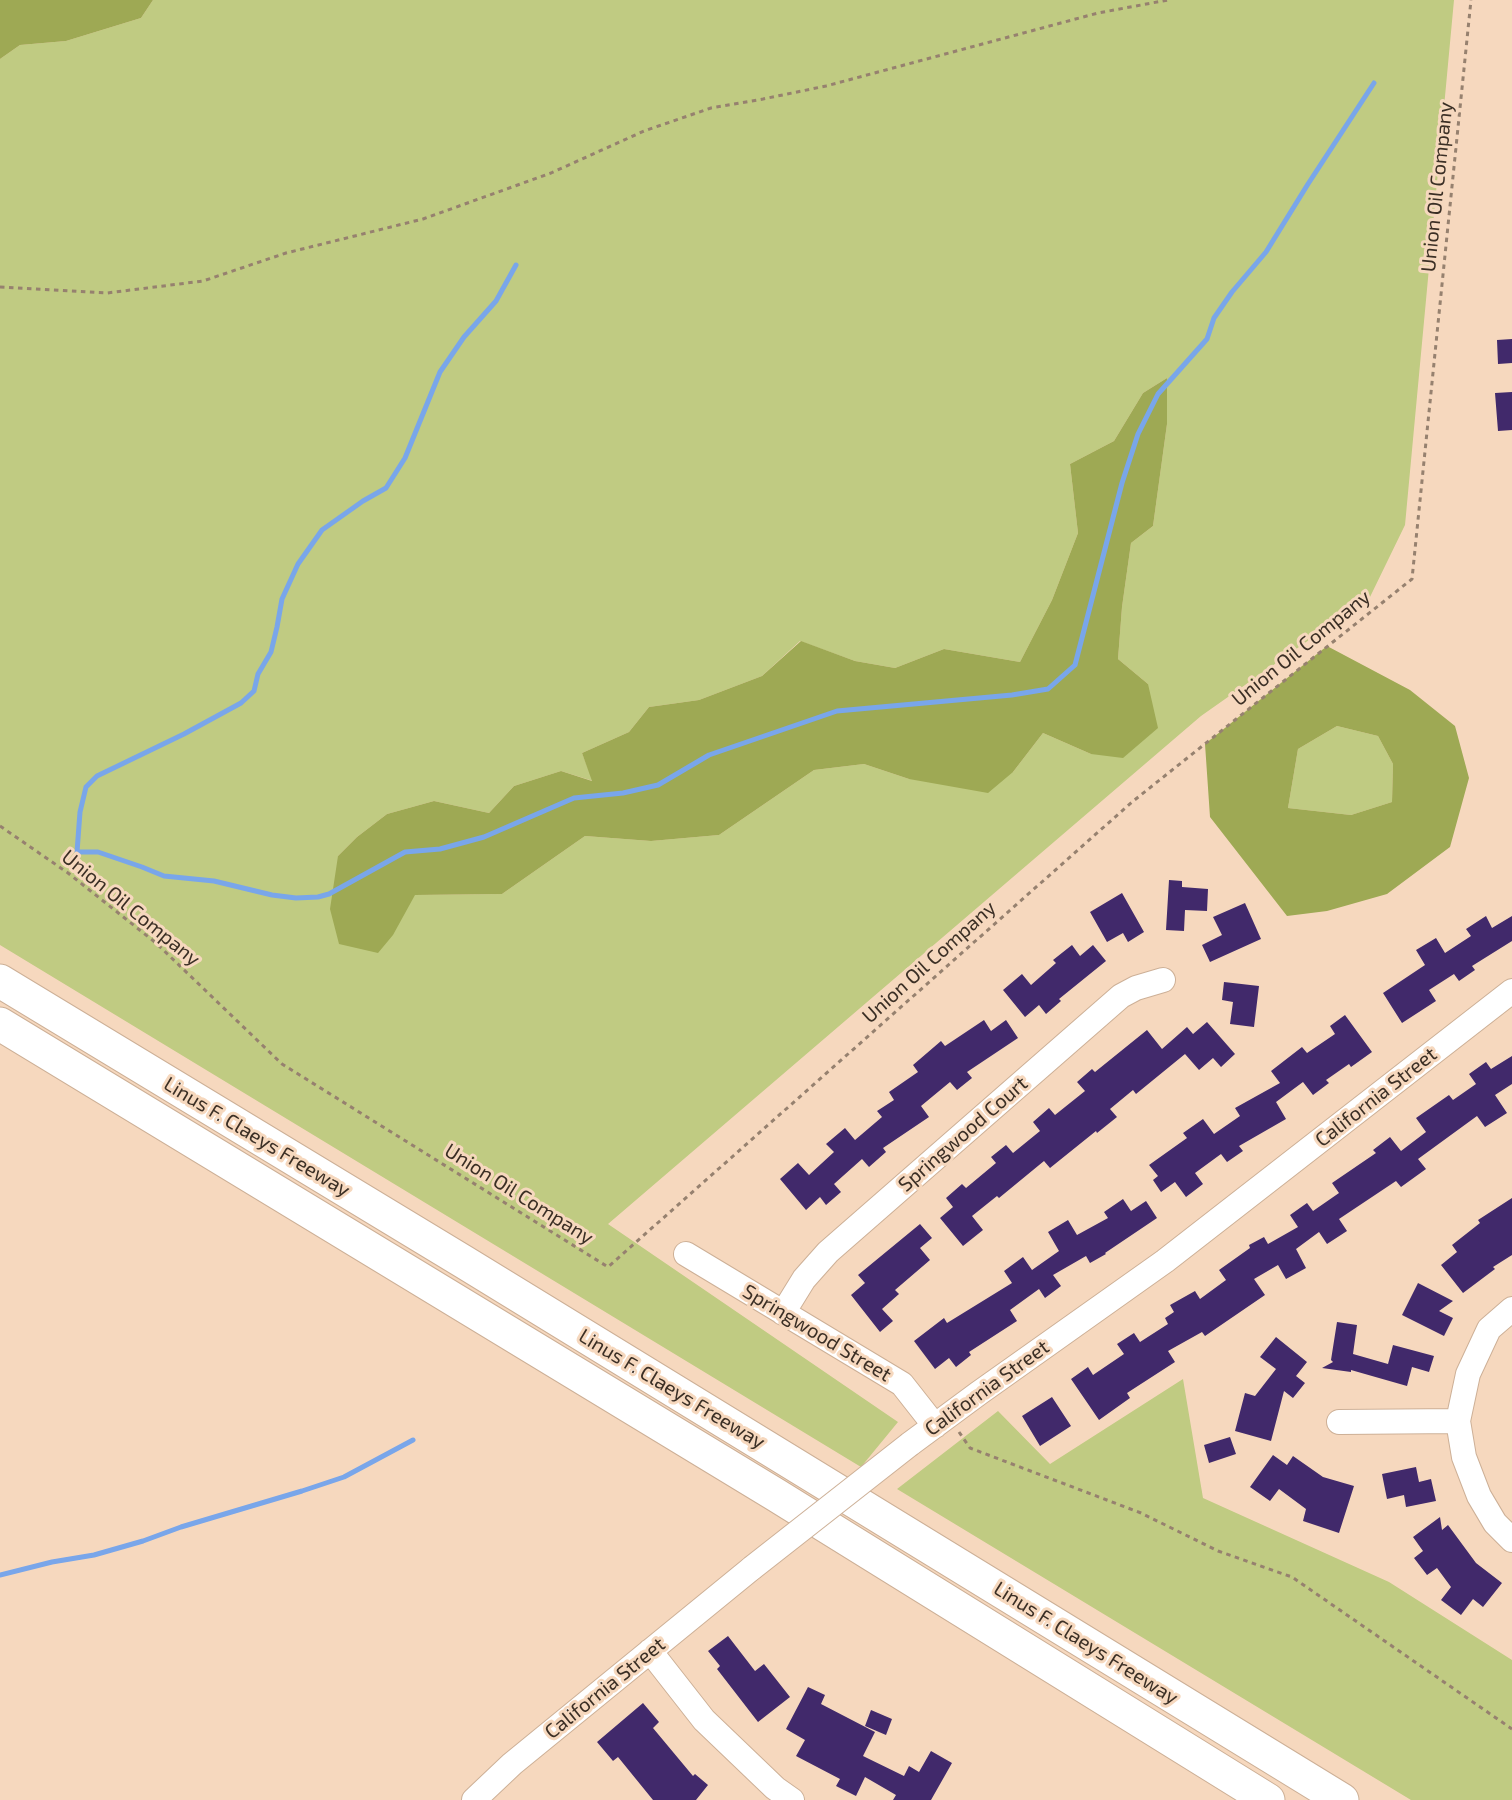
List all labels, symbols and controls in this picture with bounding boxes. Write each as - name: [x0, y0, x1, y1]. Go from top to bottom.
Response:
- street label: Union Oil Company: [1416, 101, 1458, 273]
- street label: Union Oil Company: [1227, 585, 1375, 711]
- street label: Union Oil Company: [57, 845, 205, 971]
- street label: Union Oil Company: [857, 896, 1001, 1028]
- street label: California Street: [1310, 1042, 1442, 1152]
- street label: Springwood Court: [893, 1071, 1033, 1197]
- street label: Linus F. Claeys Freeway: [160, 1072, 354, 1202]
- street label: Union Oil Company: [440, 1138, 598, 1250]
- street label: Springwood Street: [738, 1279, 896, 1387]
- street label: Linus F. Claeys Freeway: [575, 1324, 769, 1454]
- street label: California Street: [920, 1335, 1054, 1441]
- street label: Linus F. Claeys Freeway: [989, 1576, 1183, 1710]
- street label: California Street: [540, 1632, 670, 1744]

